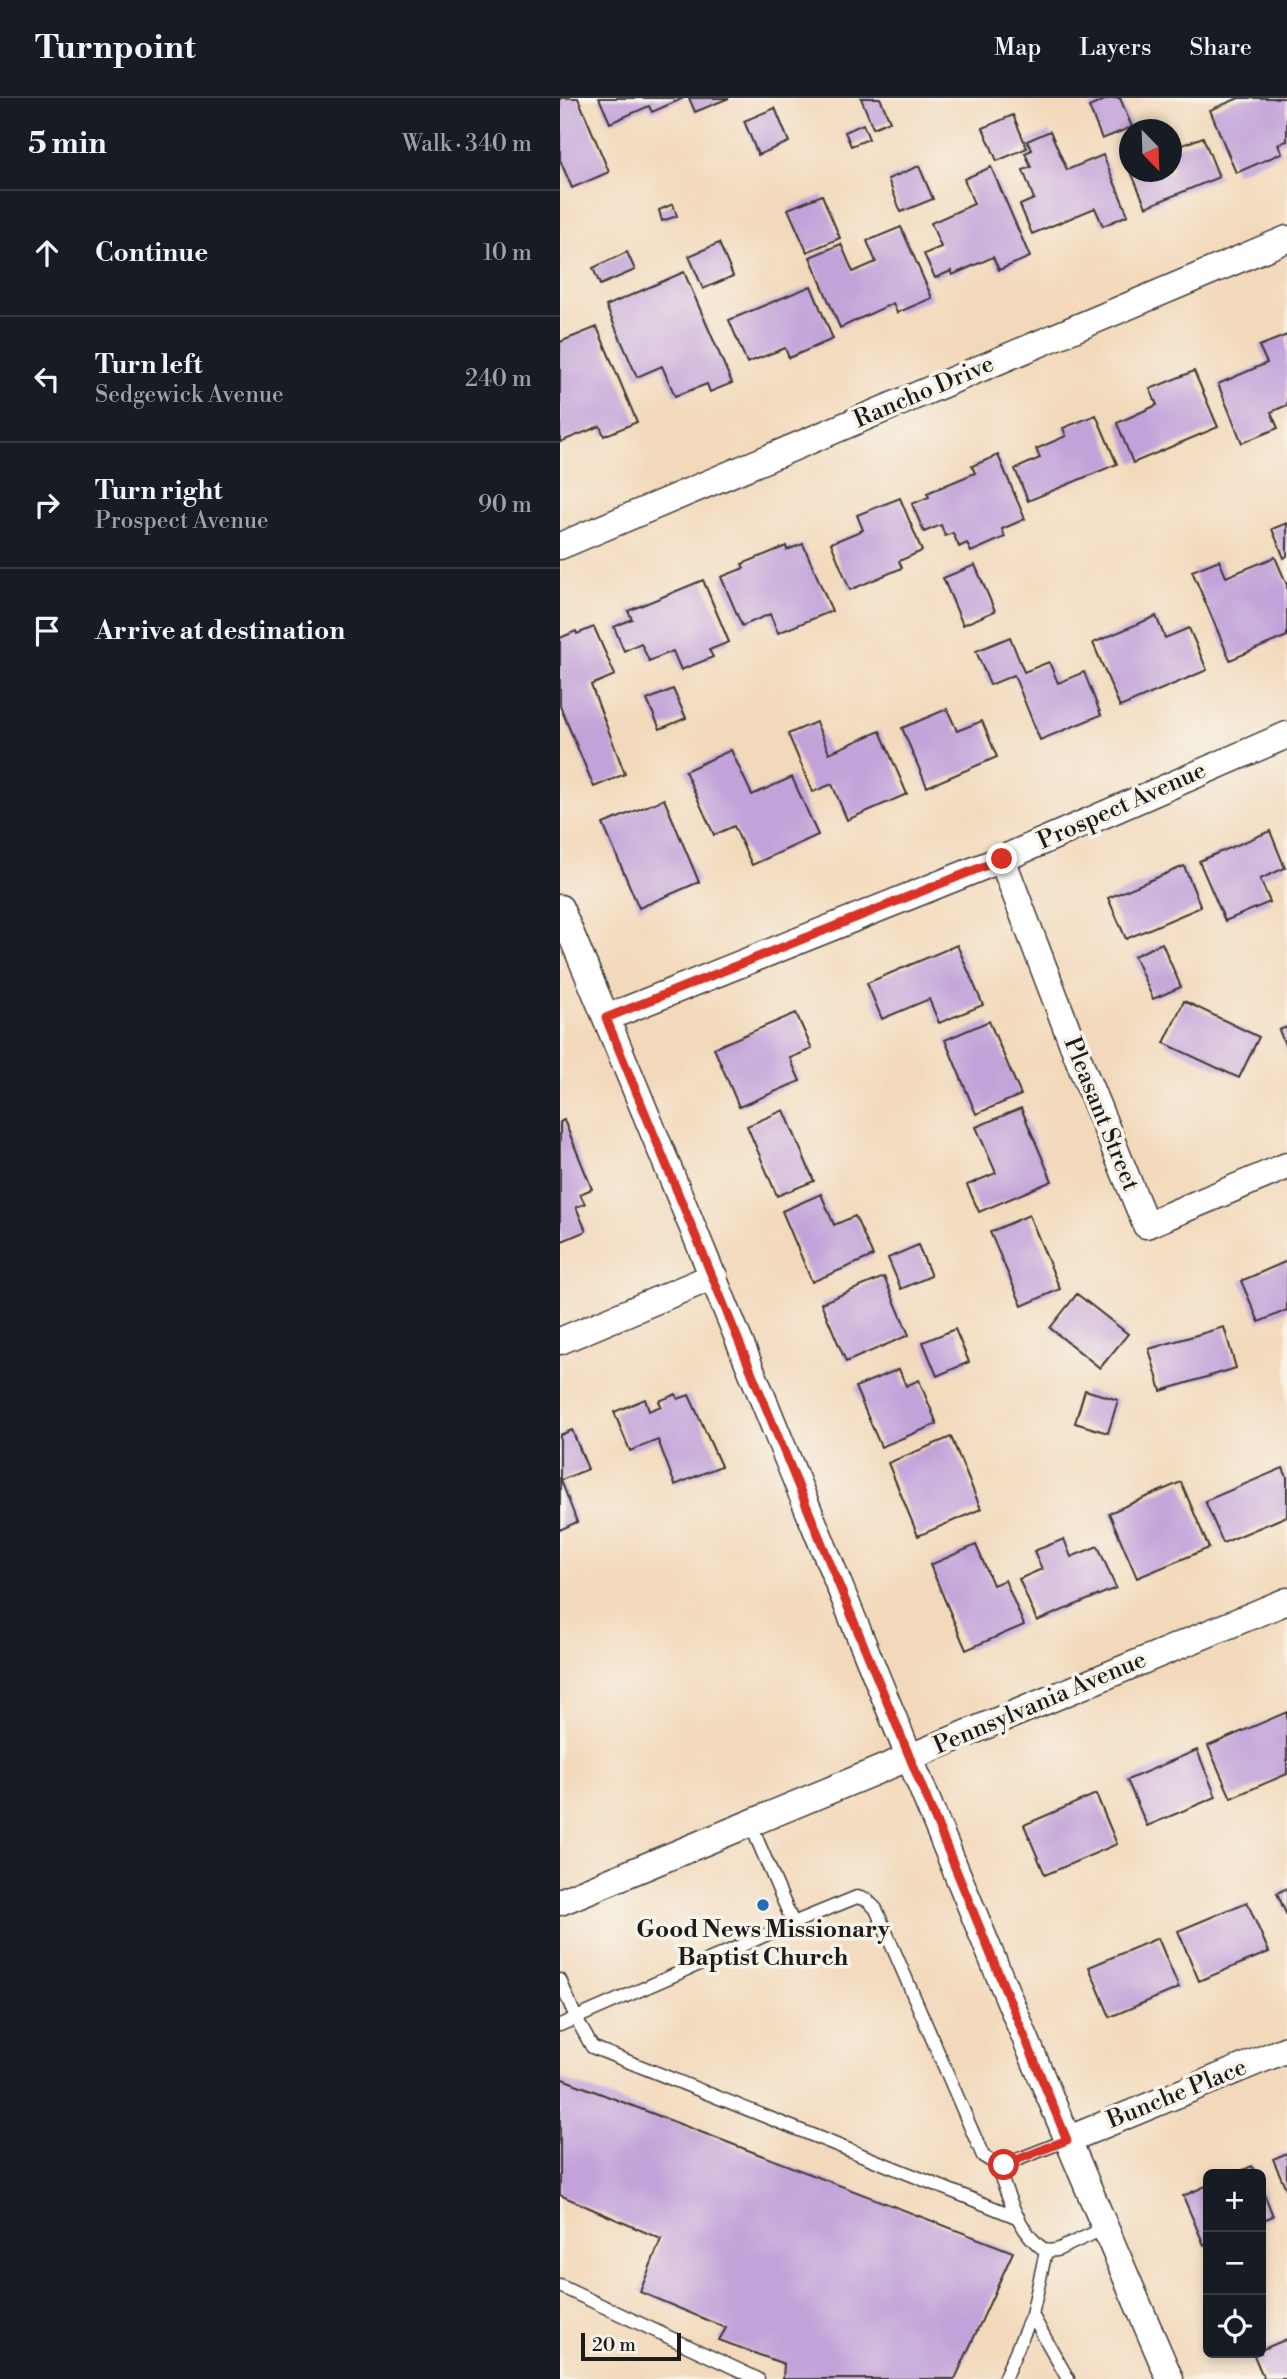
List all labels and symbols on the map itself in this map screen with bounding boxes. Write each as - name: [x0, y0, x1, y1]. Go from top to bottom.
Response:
- north arrow: [1119, 119, 1182, 182]
- street label: Rancho Drive: [849, 349, 999, 435]
- street label: Prospect Avenue: [1033, 755, 1211, 857]
- route end: [986, 843, 1017, 874]
- street label: Pleasant Street: [1056, 1033, 1146, 1196]
- street label: Pennsylvania Avenue: [929, 1645, 1151, 1761]
- marker: Good News Missionary Baptist Church: [755, 1897, 771, 1913]
- place label: Good News Missionary Baptist Church: [636, 1915, 891, 1973]
- street label: Bunche Place: [1102, 2052, 1251, 2136]
- route start: [988, 2149, 1019, 2180]
- scale bar: [581, 2330, 681, 2362]

